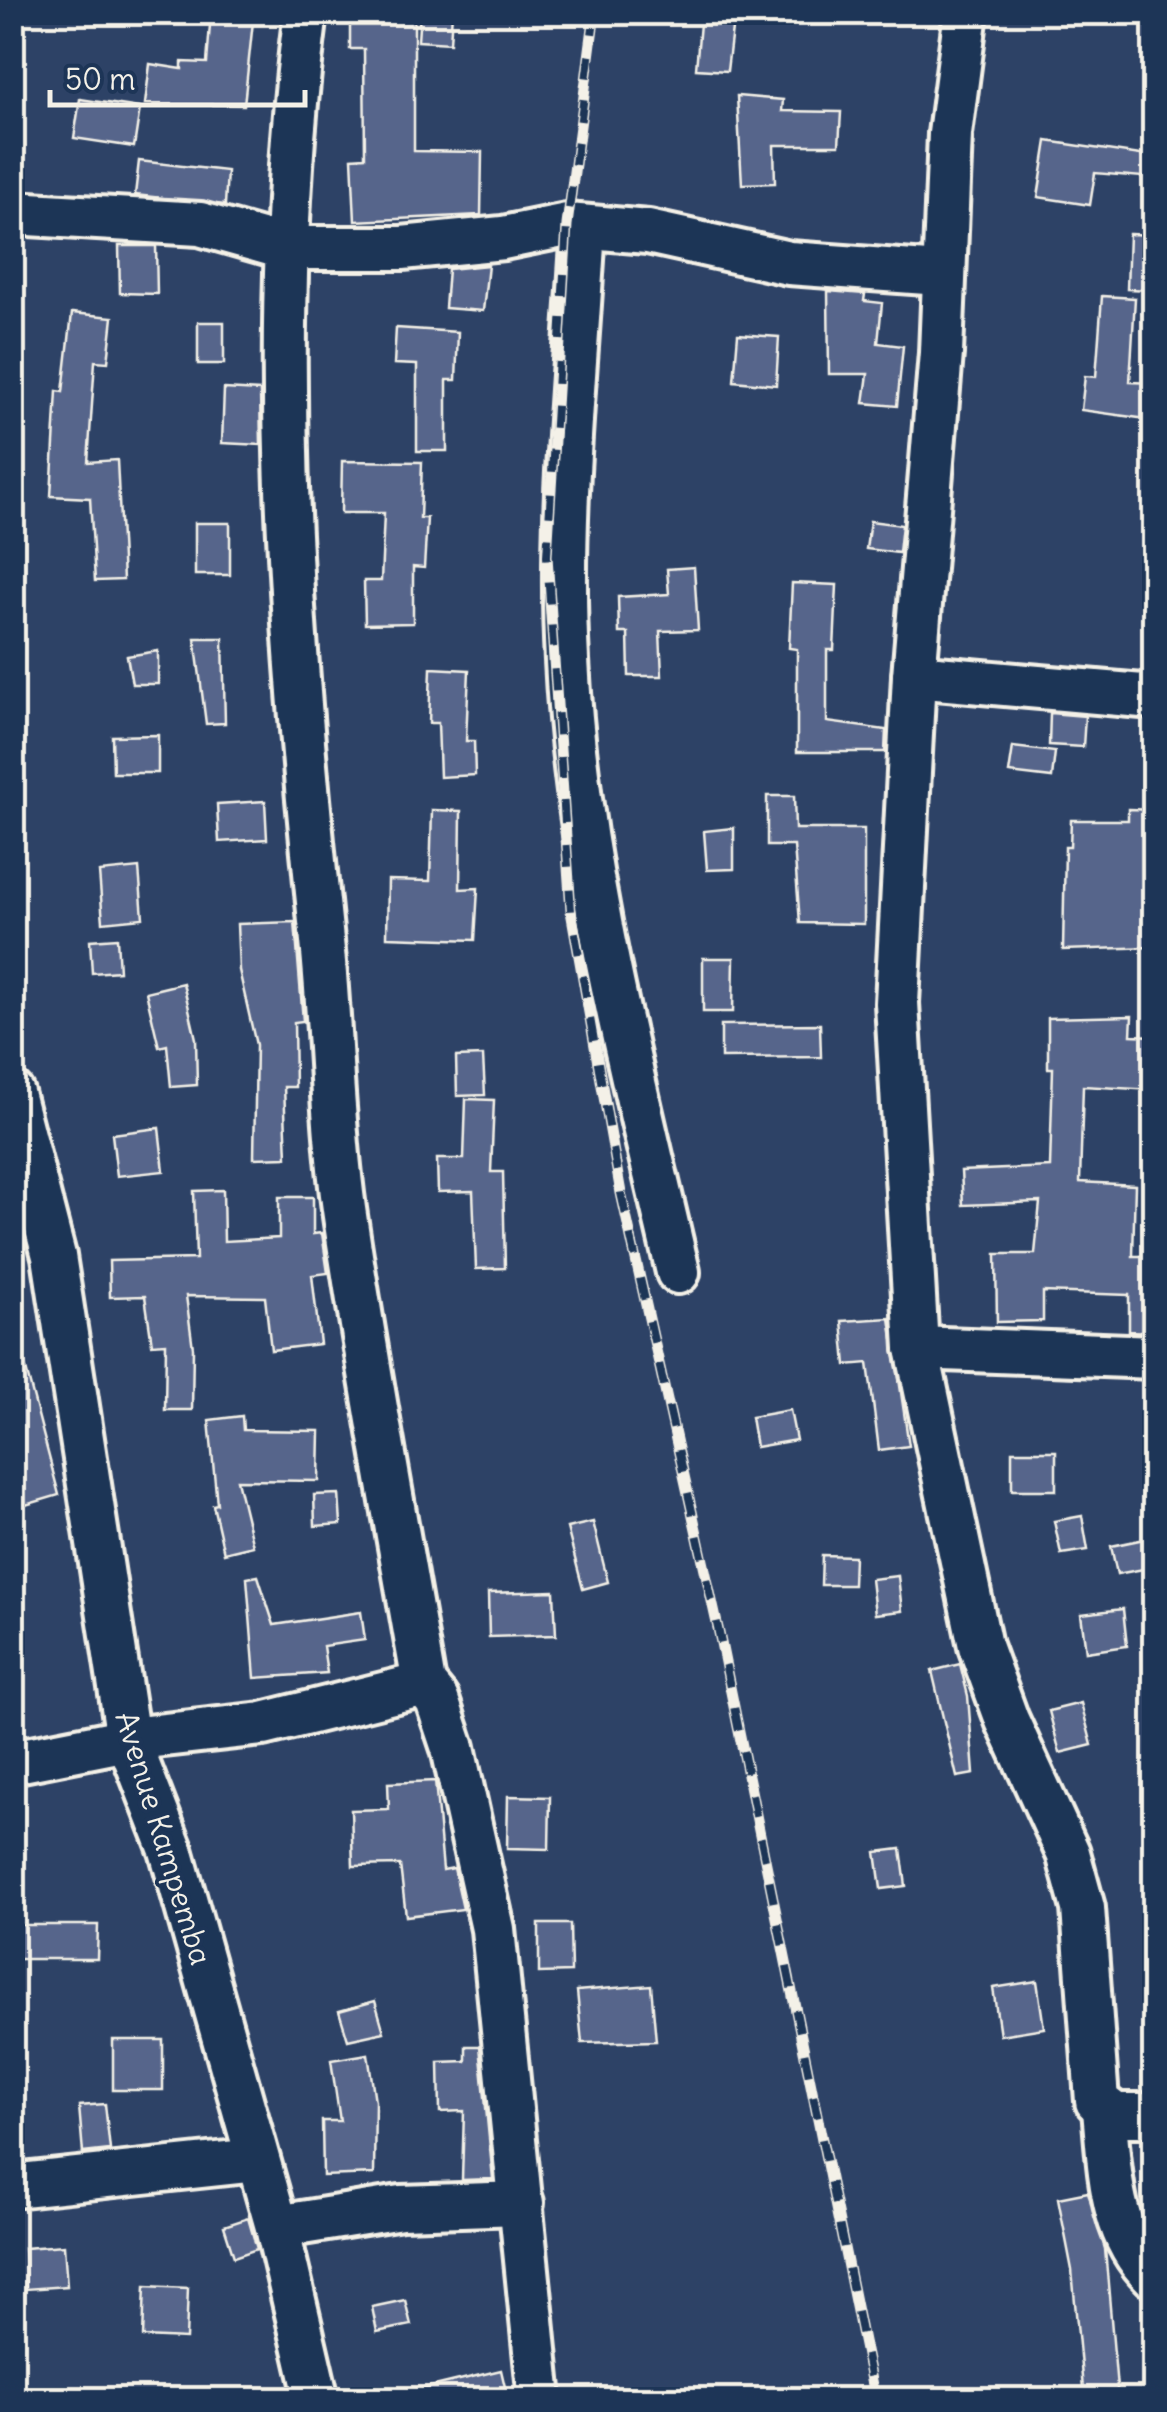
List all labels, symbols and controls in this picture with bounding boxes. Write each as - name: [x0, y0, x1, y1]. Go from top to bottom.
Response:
- scale bar: [50, 45, 305, 107]
- text: 50 m: [65, 60, 135, 98]
- street label: Avenue Kampemba: [107, 1707, 221, 1969]

